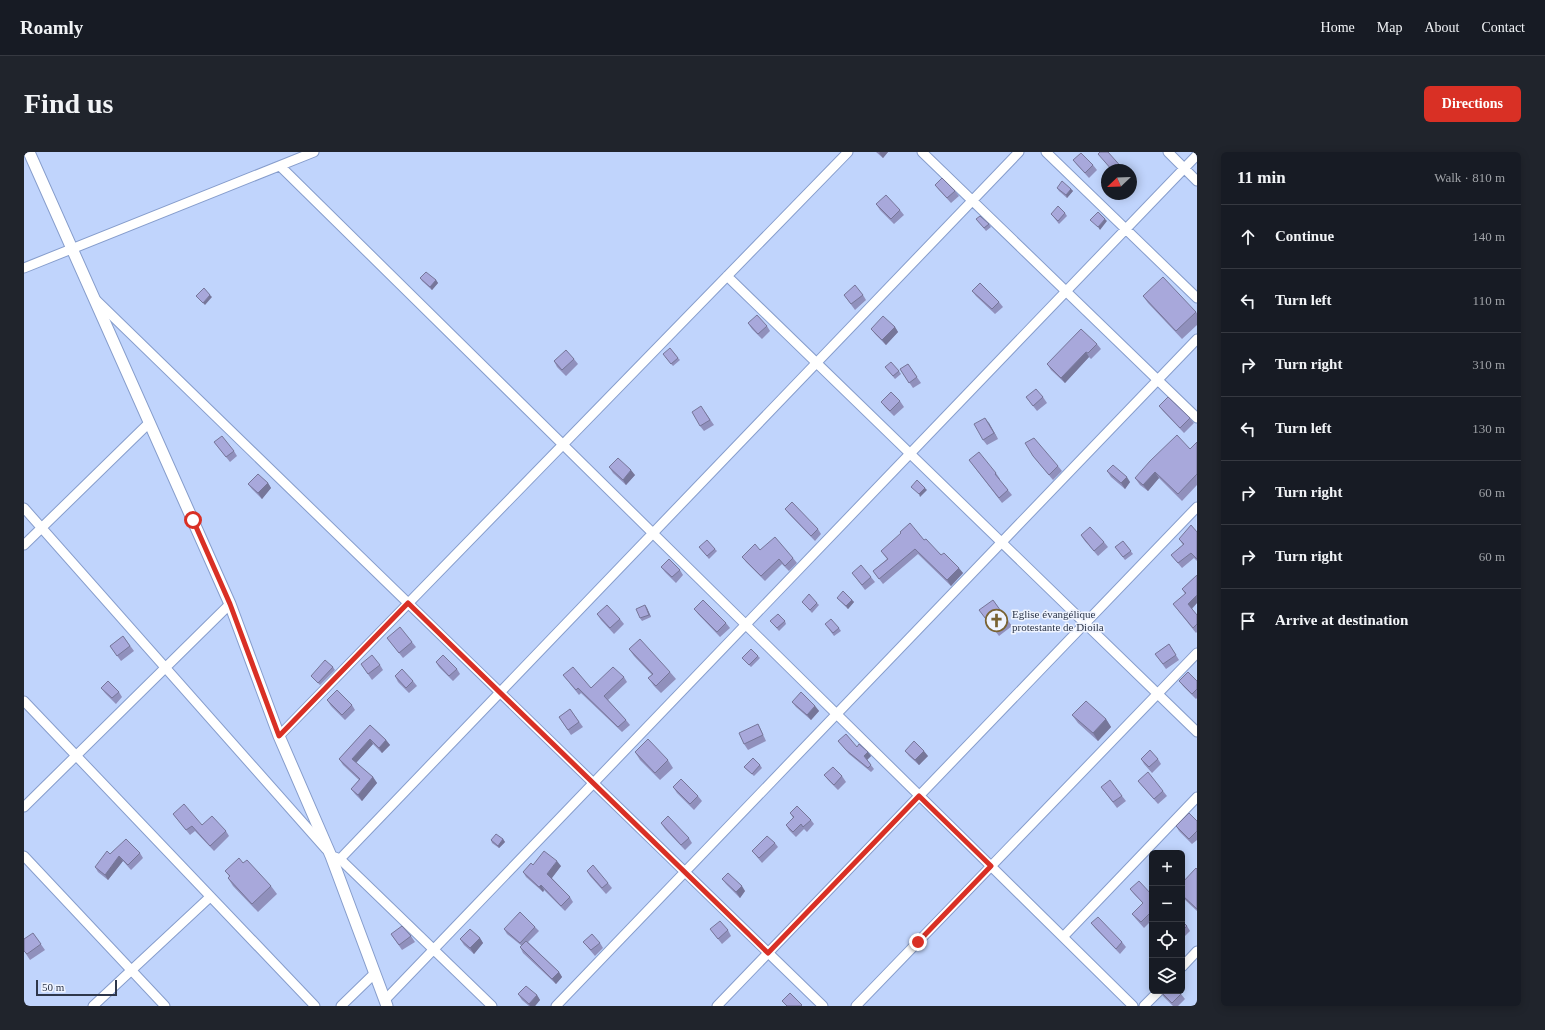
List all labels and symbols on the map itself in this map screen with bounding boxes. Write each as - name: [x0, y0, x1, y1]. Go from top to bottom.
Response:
- north arrow: [1101, 164, 1137, 200]
- route start: [184, 511, 202, 529]
- church icon: Eglise évangélique protestante de Dioila: [983, 607, 1009, 633]
- place label: Eglise évangélique protestante de Dioila: [1012, 608, 1104, 633]
- route end: [909, 933, 927, 951]
- scale bar: [36, 978, 117, 997]

